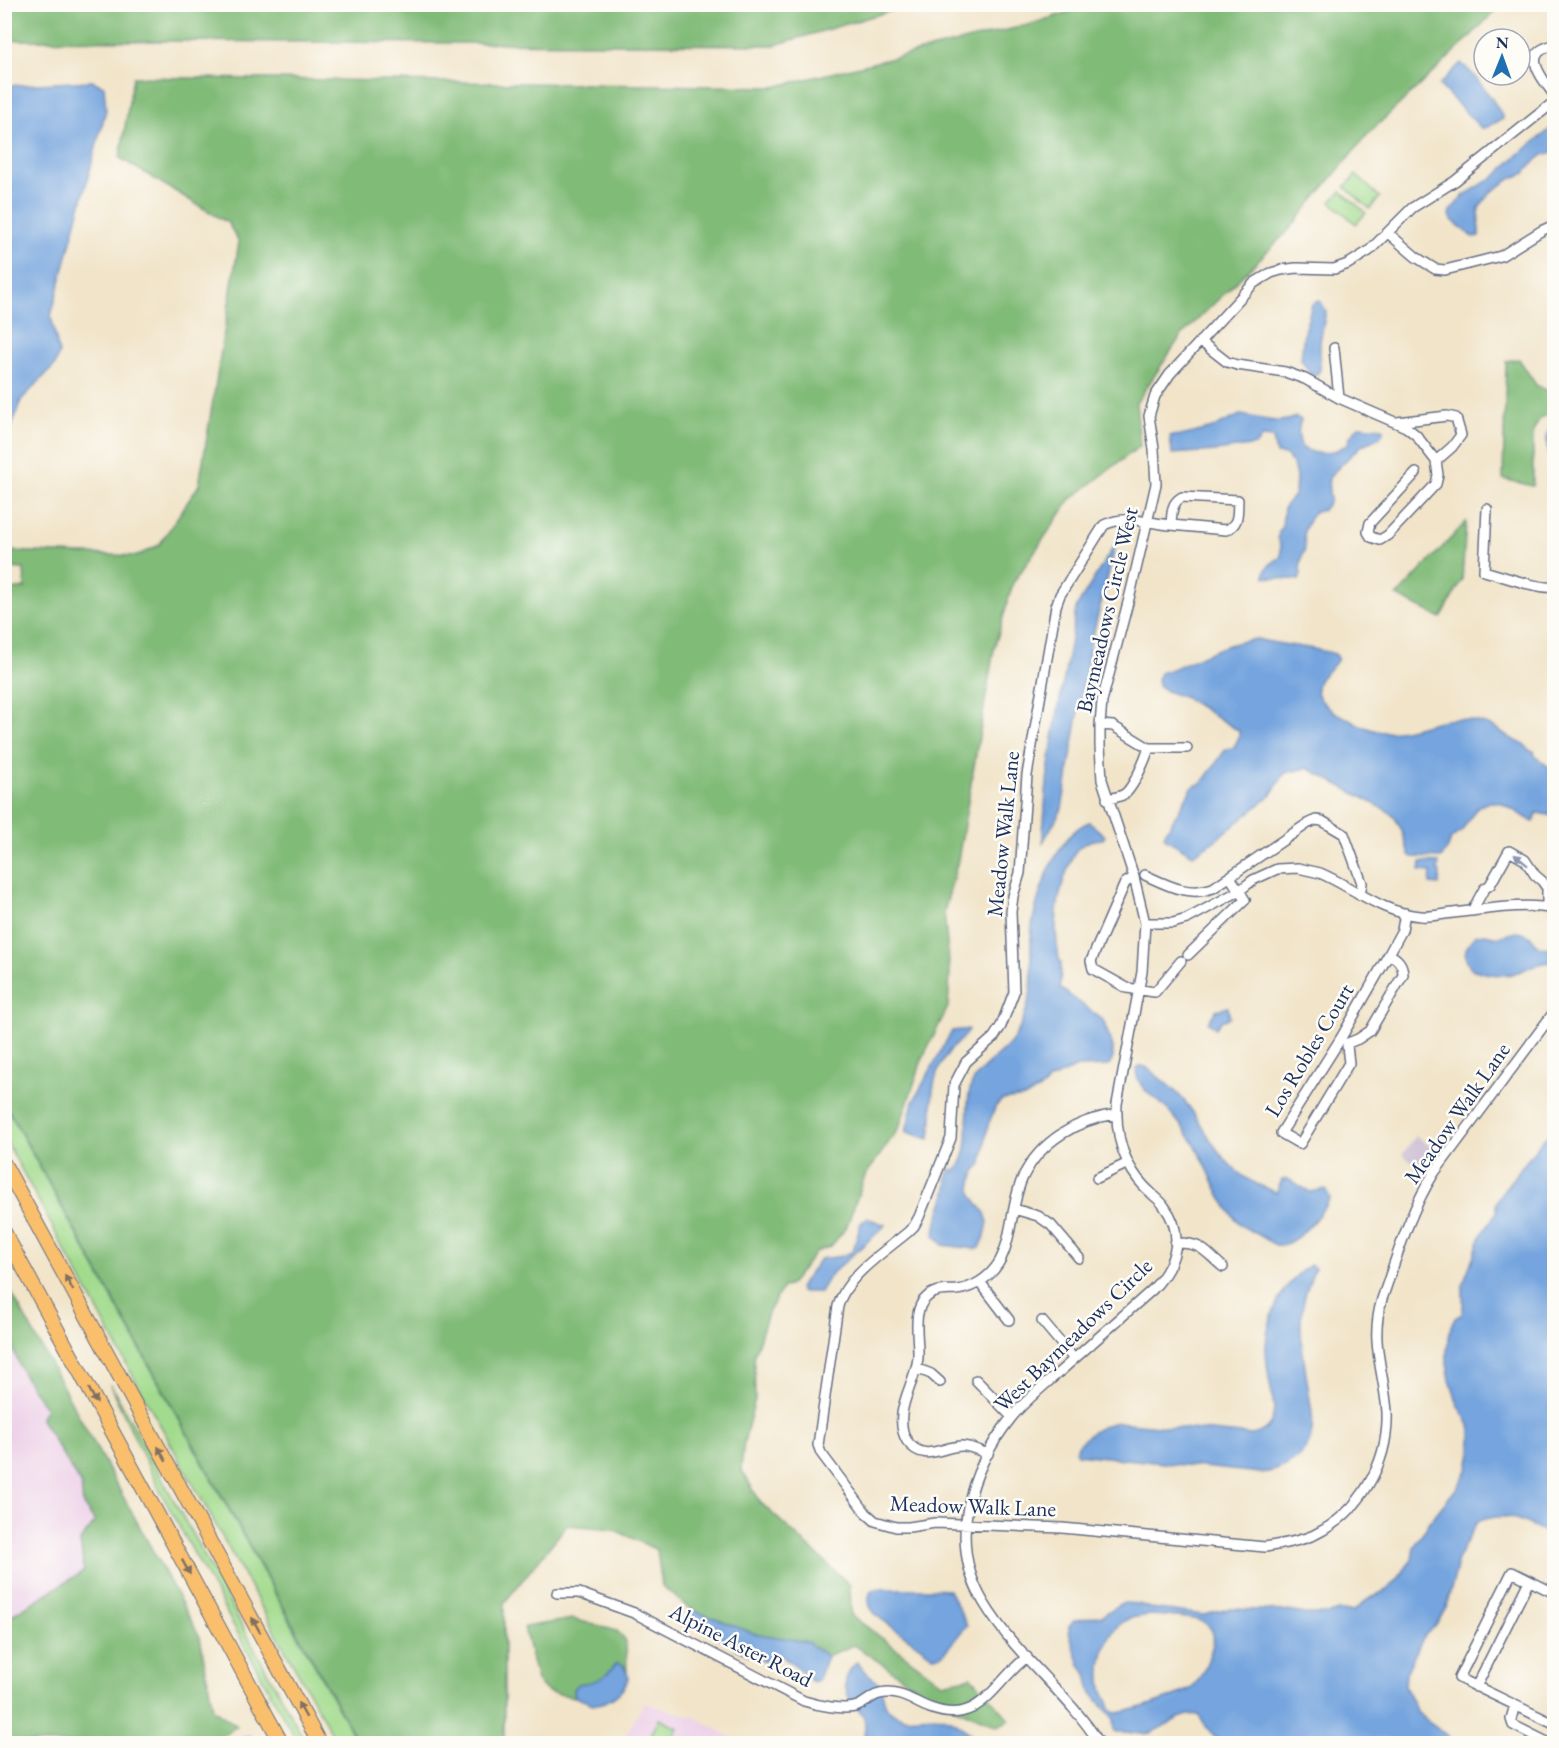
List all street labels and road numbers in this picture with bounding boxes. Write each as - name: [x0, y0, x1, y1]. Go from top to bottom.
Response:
- street label: Baymeadows Circle West: [1069, 504, 1145, 716]
- street label: Meadow Walk Lane: [980, 749, 1026, 918]
- street label: Los Robles Court: [1258, 978, 1360, 1122]
- street label: Meadow Walk Lane: [1397, 1036, 1517, 1189]
- street label: West Baymeadows Circle: [987, 1251, 1159, 1418]
- street label: Meadow Walk Lane: [889, 1489, 1057, 1523]
- street label: Alpine Aster Road: [663, 1596, 819, 1694]

